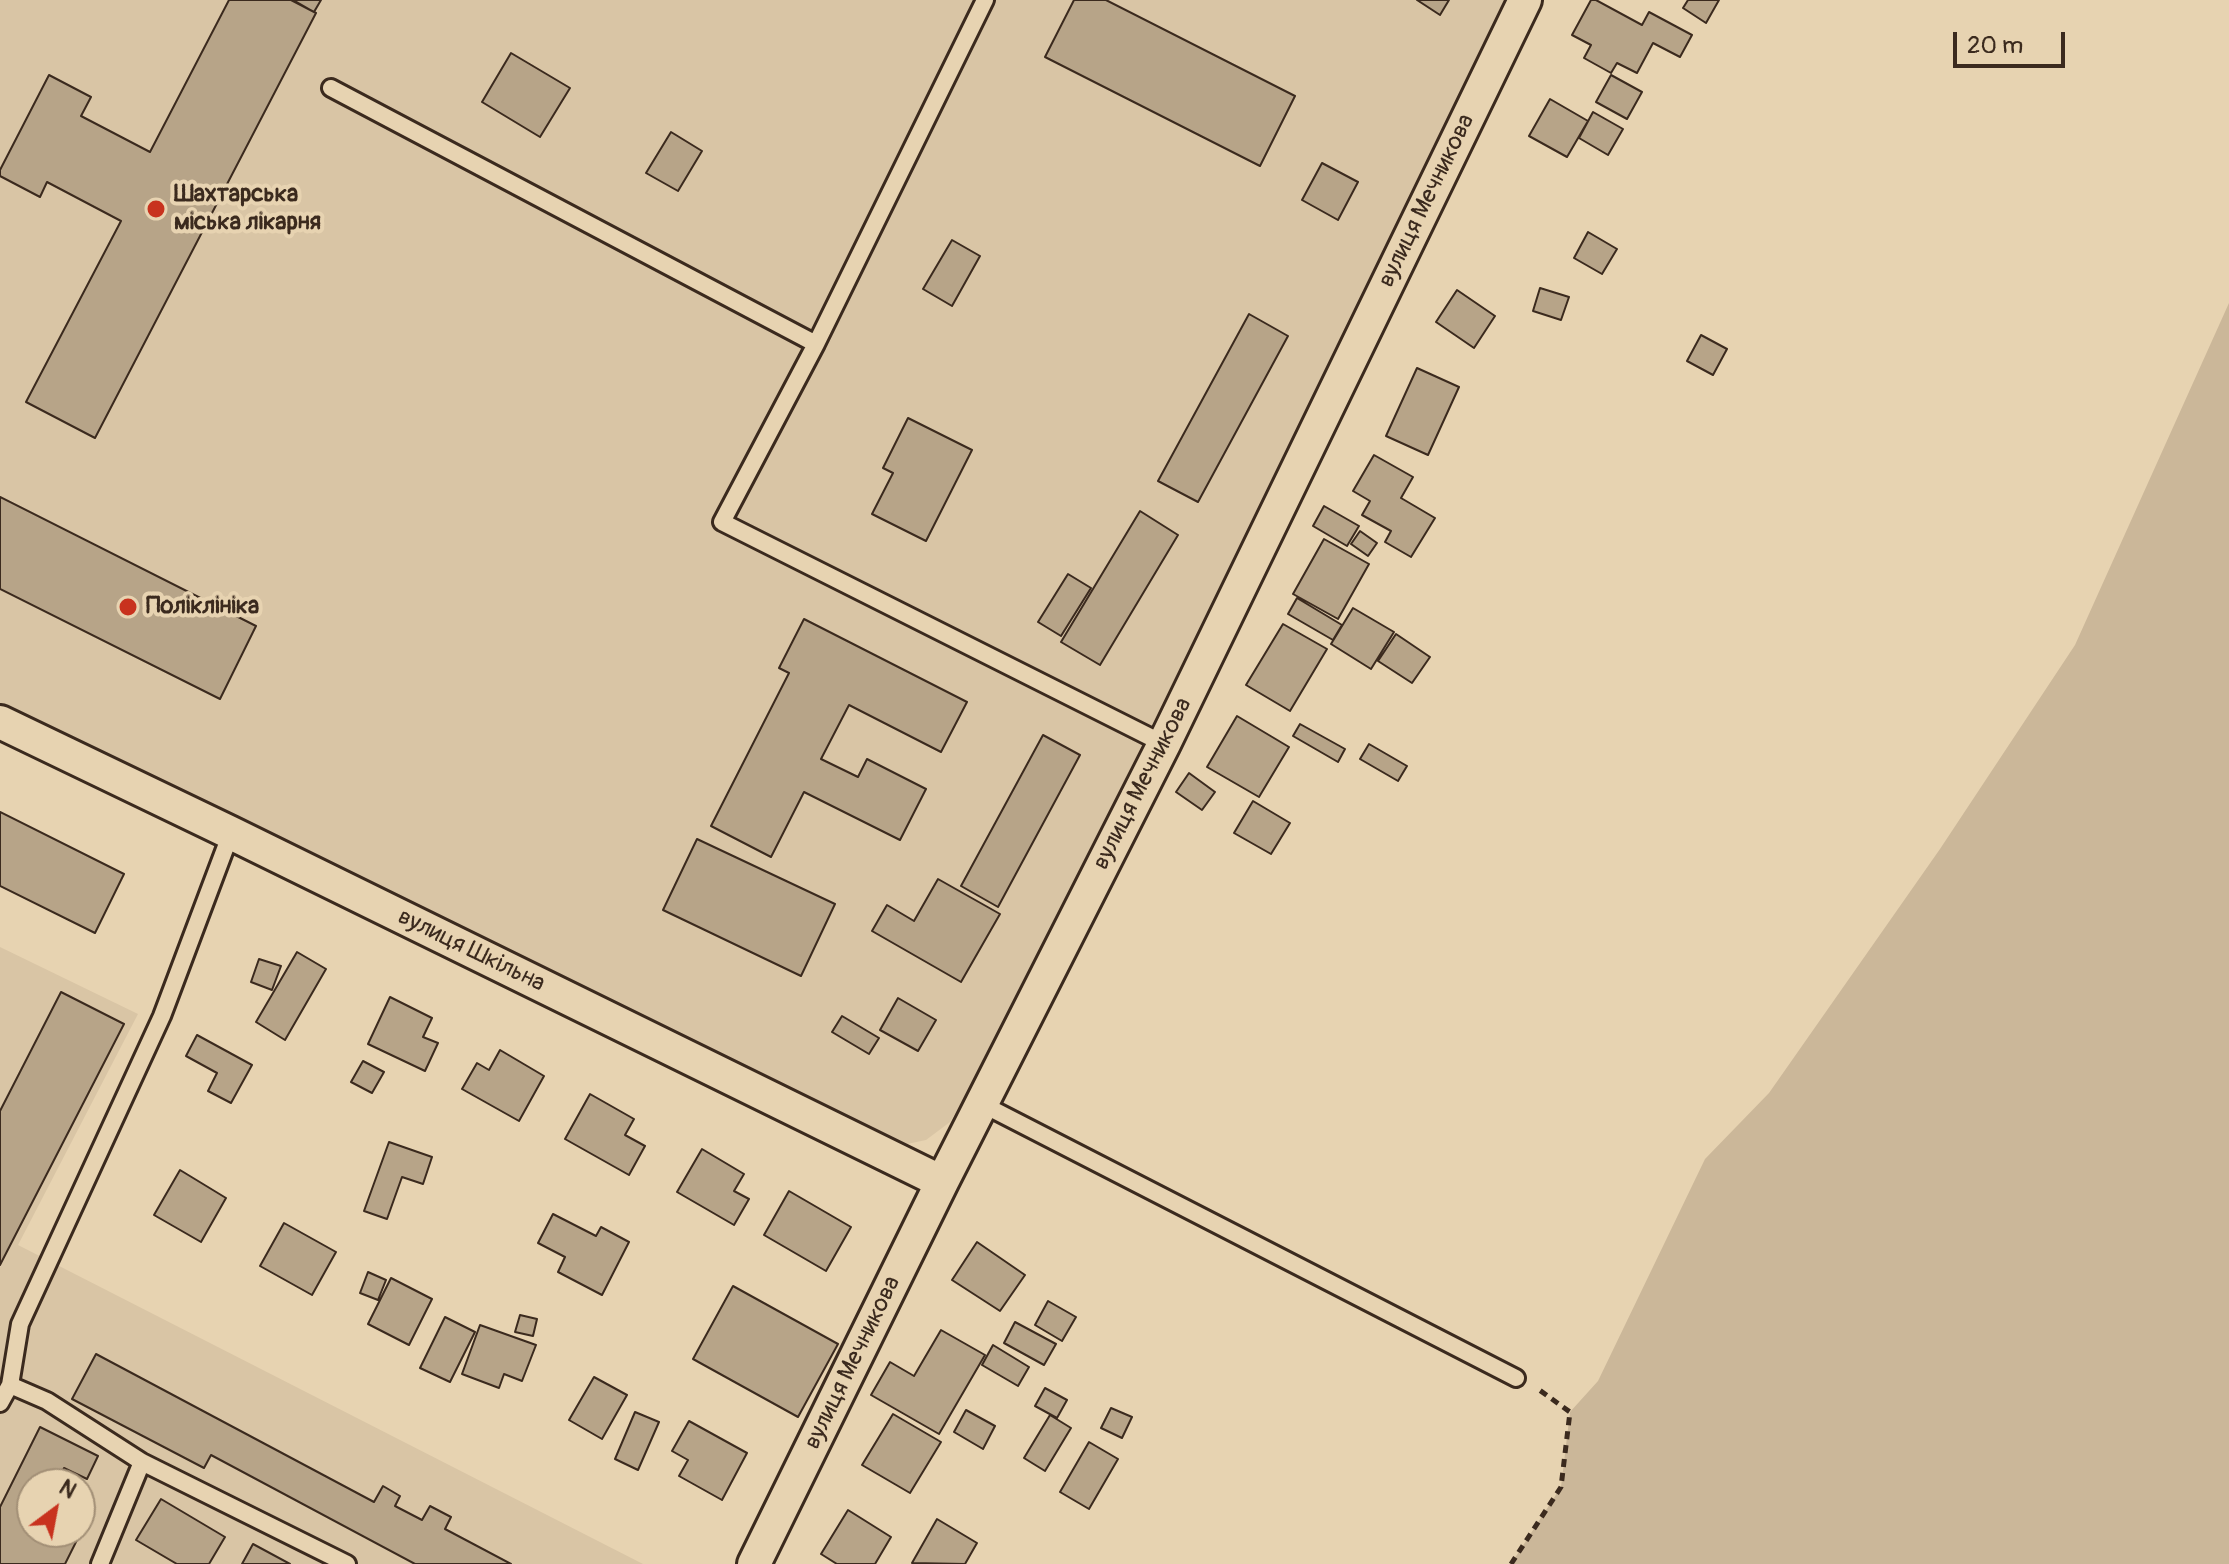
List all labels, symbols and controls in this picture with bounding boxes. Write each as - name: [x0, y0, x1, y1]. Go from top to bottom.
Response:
- scale bar: [1957, 16, 2069, 66]
- text: 20 m: [1967, 31, 2023, 60]
- street label: вулиця Мечникова: [1373, 110, 1481, 292]
- place label: Шахтарська міська лікарня: [174, 181, 321, 237]
- marker: Шахтарська міська лікарня: [145, 198, 167, 220]
- place label: Поліклініка: [146, 593, 259, 621]
- marker: Поліклініка: [117, 596, 139, 618]
- street label: вулиця Мечникова: [1087, 693, 1199, 875]
- street label: вулиця Шкільна: [393, 903, 549, 999]
- street label: вулиця Мечникова: [799, 1272, 907, 1454]
- north arrow: [16, 1468, 96, 1548]
- text: N: [54, 1474, 81, 1505]

